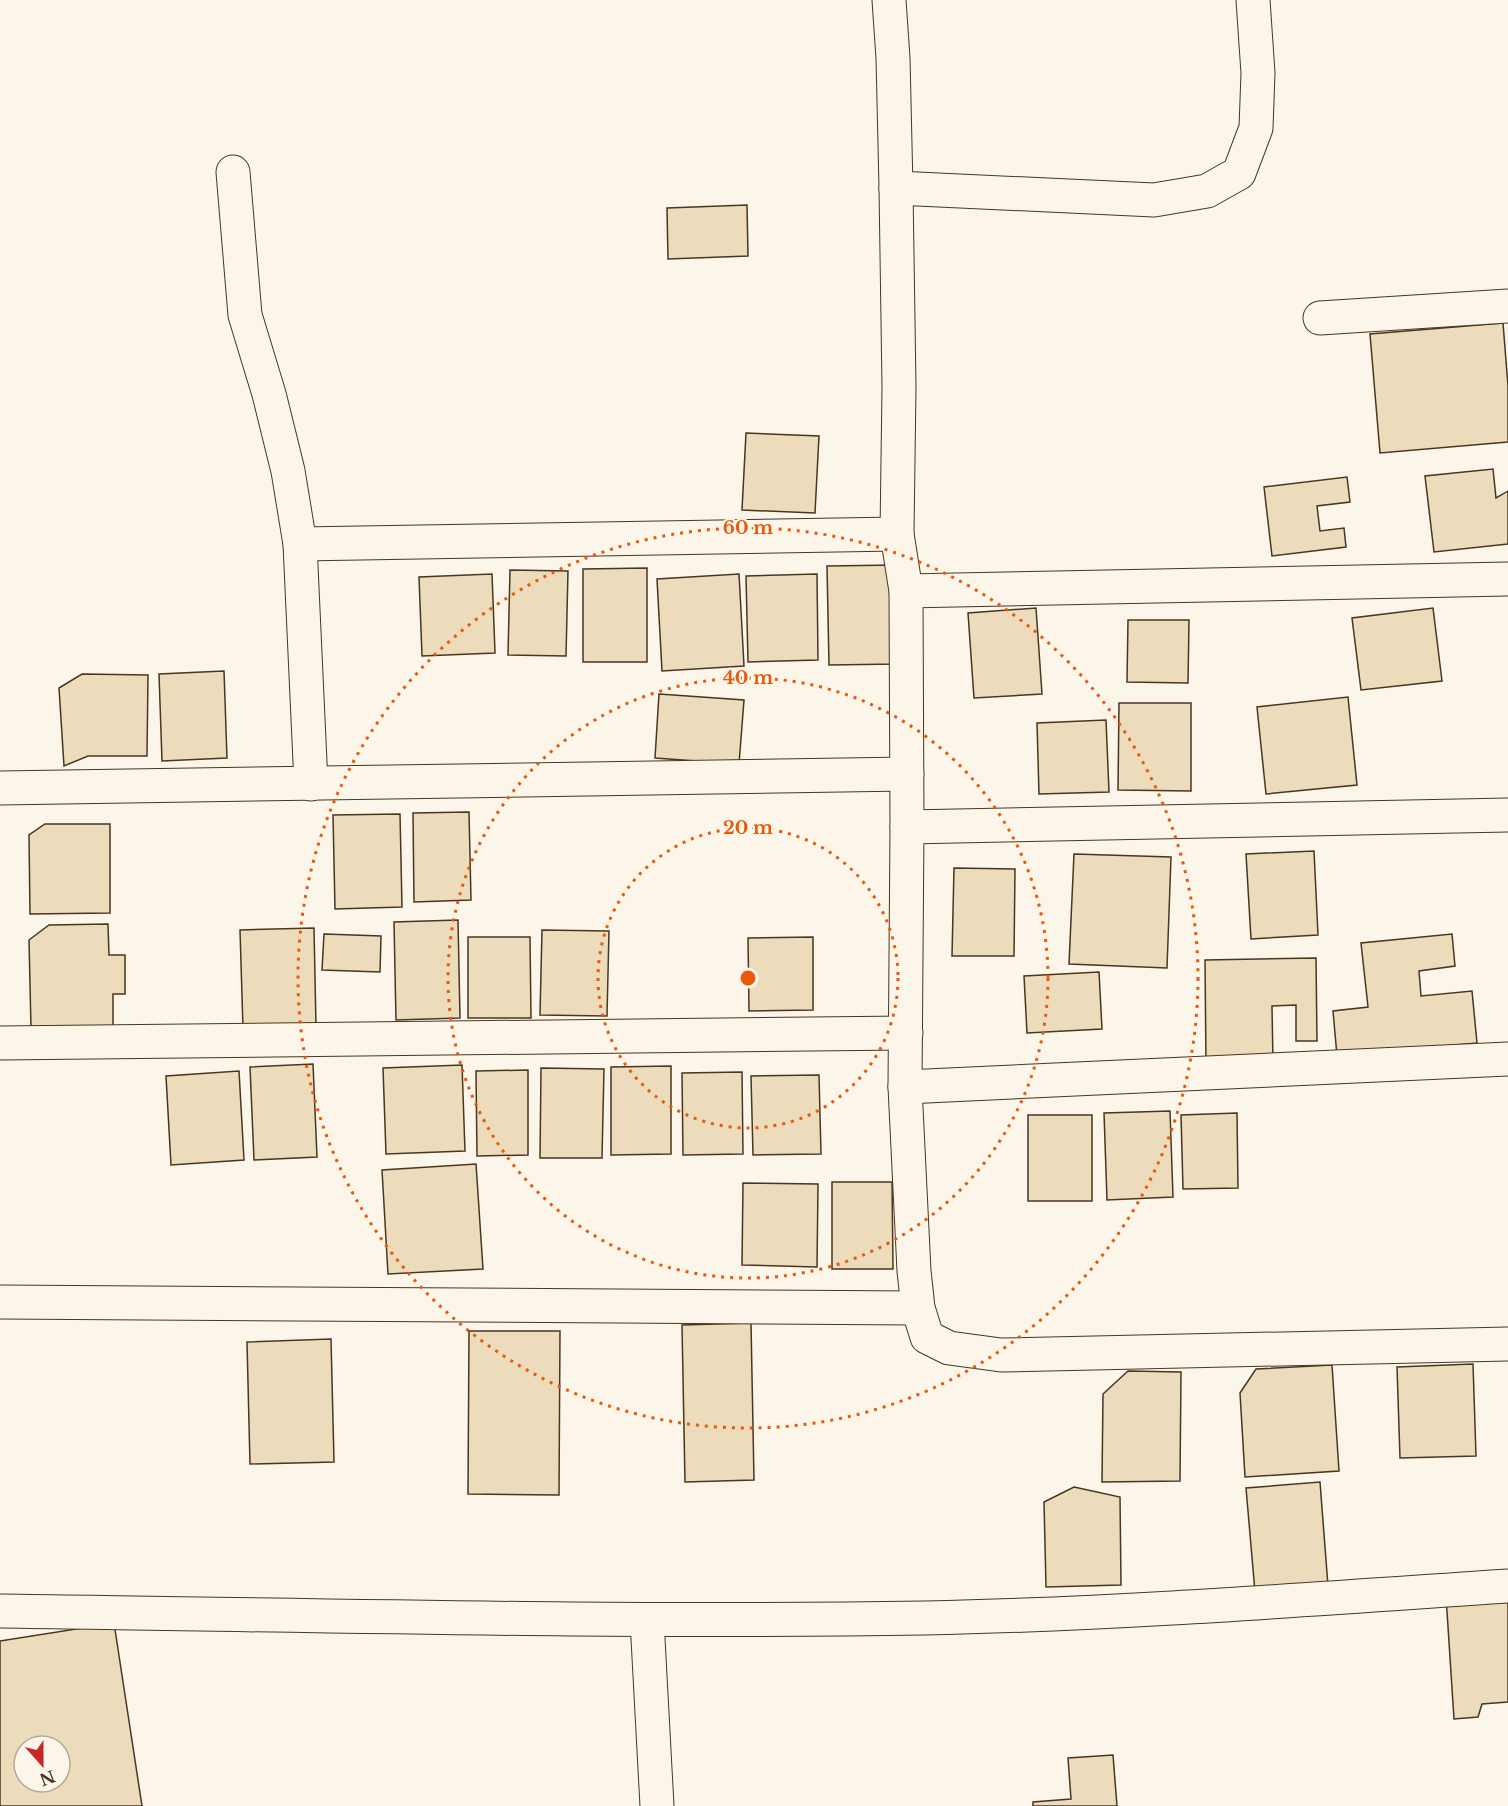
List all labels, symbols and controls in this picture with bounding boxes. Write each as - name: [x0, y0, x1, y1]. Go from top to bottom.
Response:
- text: 60 m: [723, 517, 773, 539]
- text: 40 m: [723, 667, 773, 689]
- text: 20 m: [723, 817, 773, 839]
- centre of rings: [738, 968, 758, 988]
- north arrow: [12, 1734, 72, 1794]
- text: N: [37, 1766, 58, 1790]

